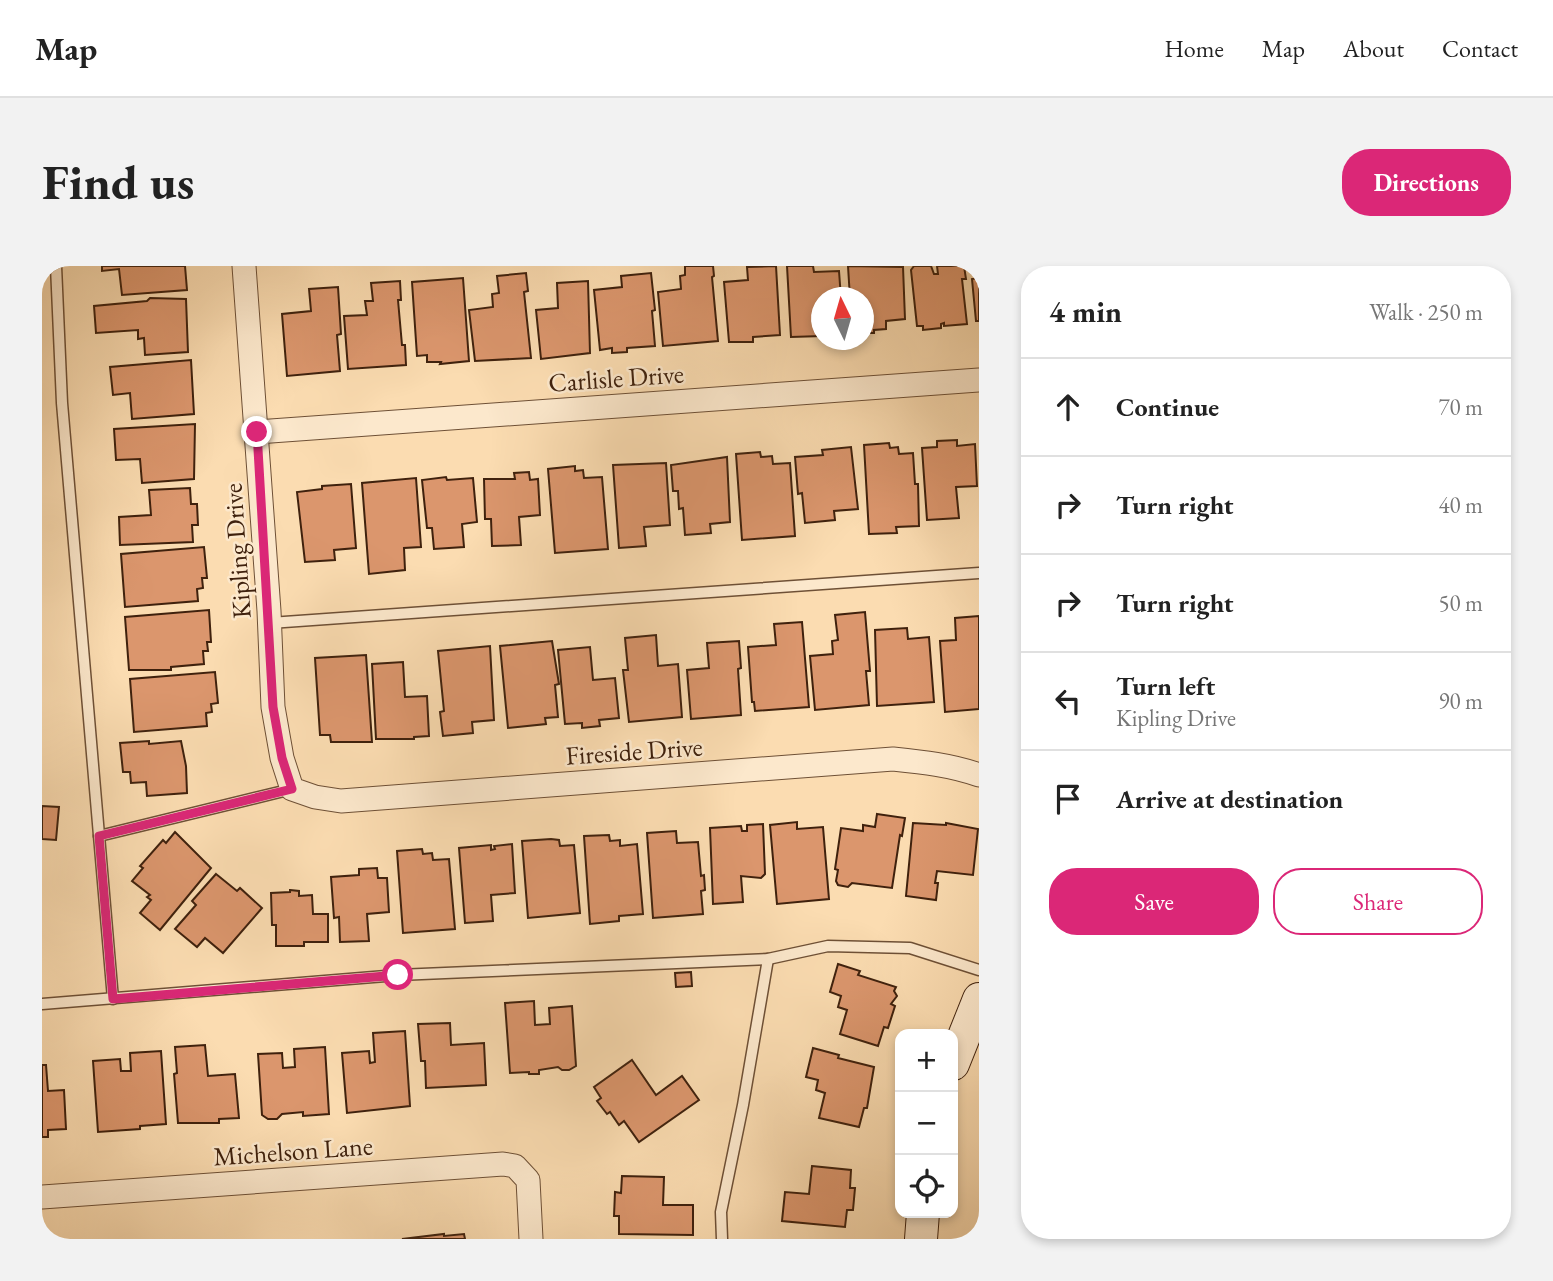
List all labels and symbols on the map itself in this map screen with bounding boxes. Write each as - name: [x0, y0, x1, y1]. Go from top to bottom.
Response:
- north arrow: [811, 287, 874, 350]
- street label: Carlisle Drive: [547, 356, 685, 400]
- route end: [241, 416, 272, 447]
- street label: Kipling Drive: [215, 482, 259, 620]
- street label: Fireside Drive: [564, 729, 704, 773]
- route start: [382, 959, 413, 990]
- street label: Michelson Lane: [212, 1128, 374, 1174]

